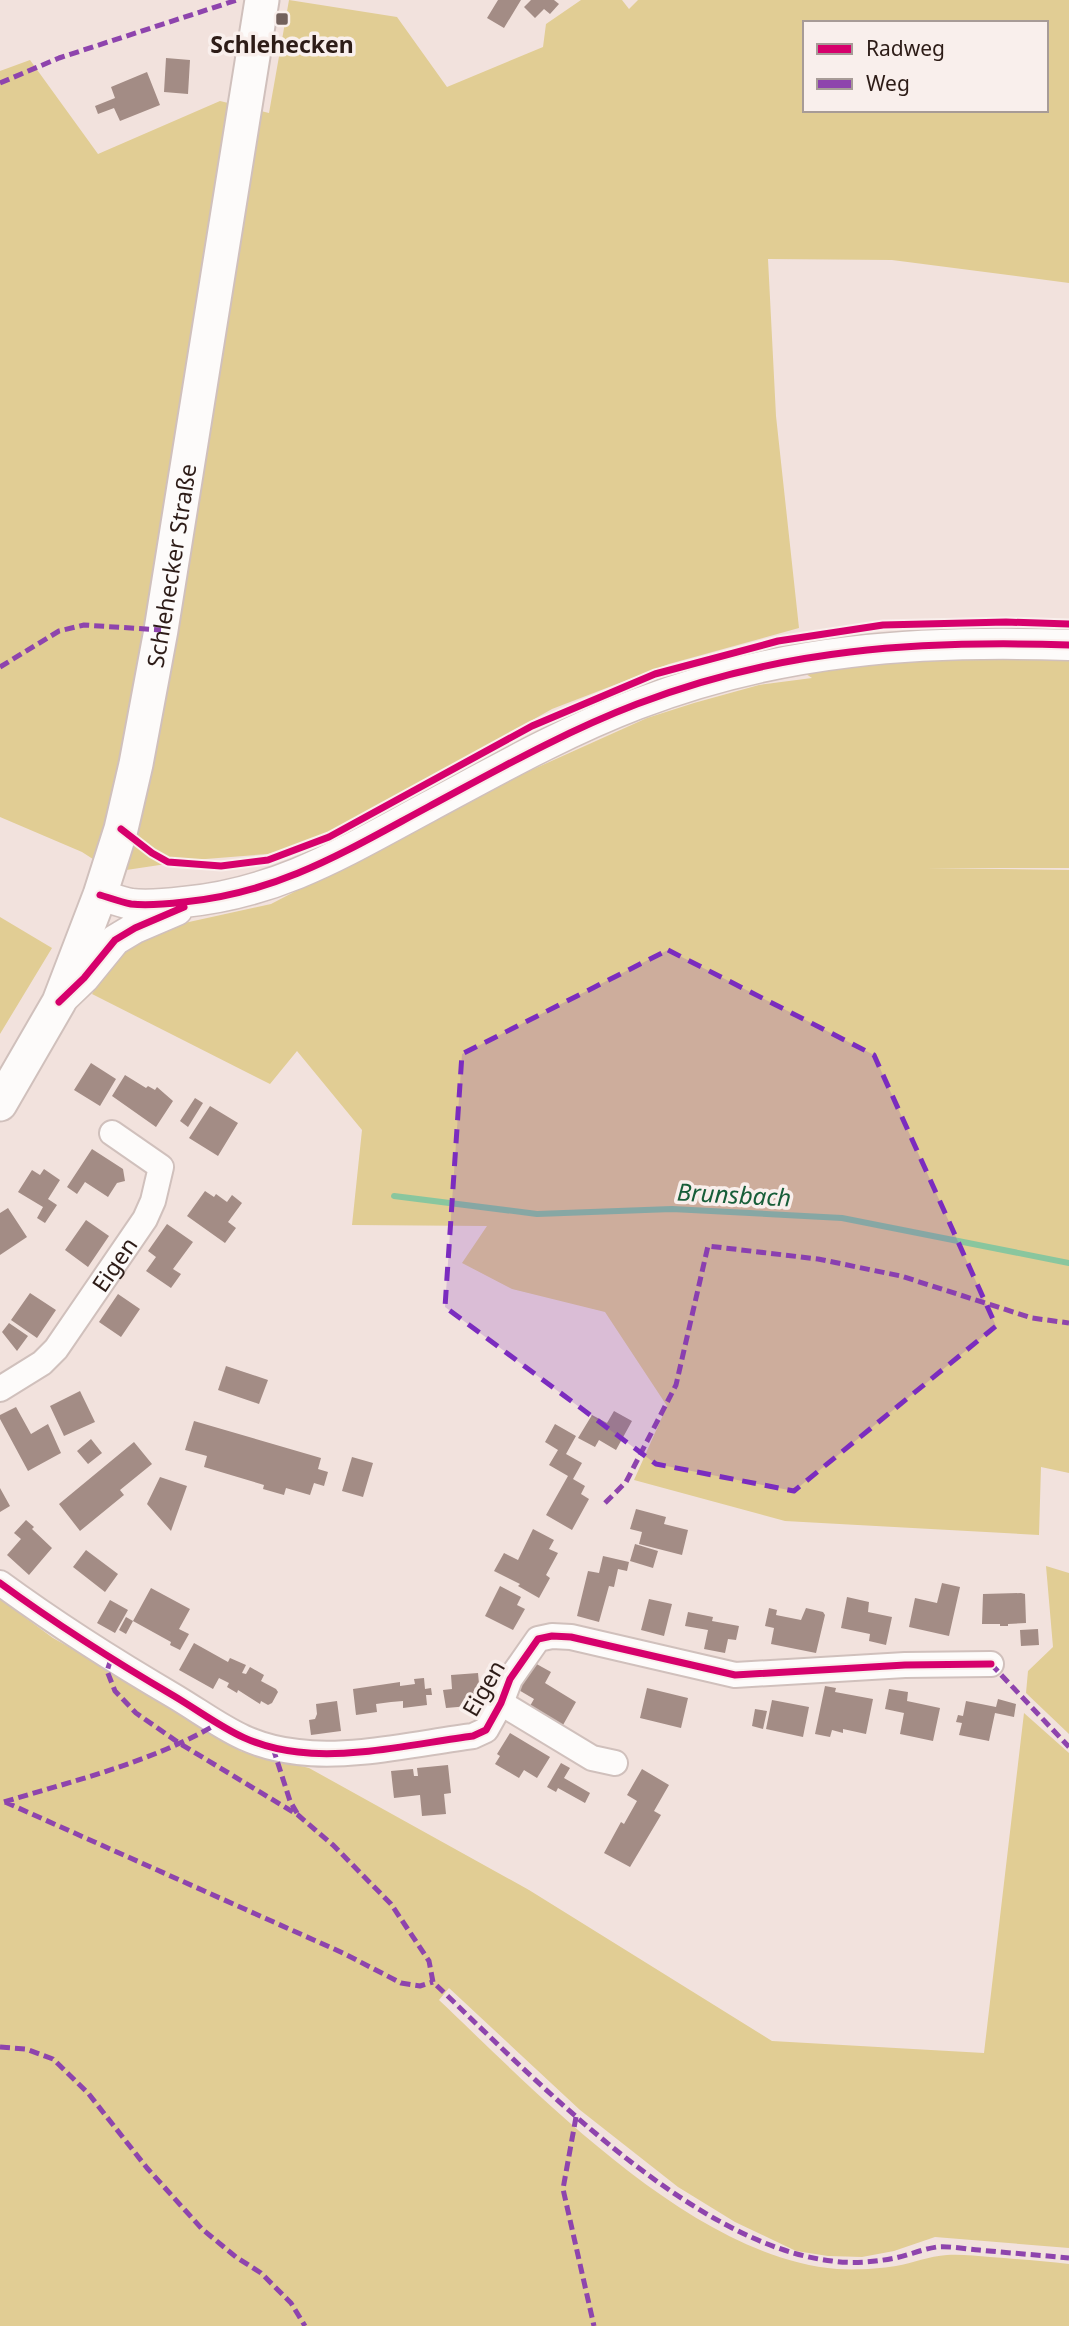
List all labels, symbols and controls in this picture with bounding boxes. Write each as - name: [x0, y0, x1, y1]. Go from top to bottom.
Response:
- marker: Schlehecken: [274, 11, 290, 27]
- legend: [803, 21, 1048, 112]
- place label: Schlehecken: [210, 28, 354, 60]
- text: Radweg: [866, 34, 945, 62]
- text: Weg: [866, 69, 910, 97]
- street label: Schlehecker Straße: [138, 461, 203, 670]
- water label: Brunsbach: [676, 1175, 792, 1213]
- street label: Eigen: [84, 1230, 144, 1298]
- street label: Eigen: [454, 1654, 512, 1722]

